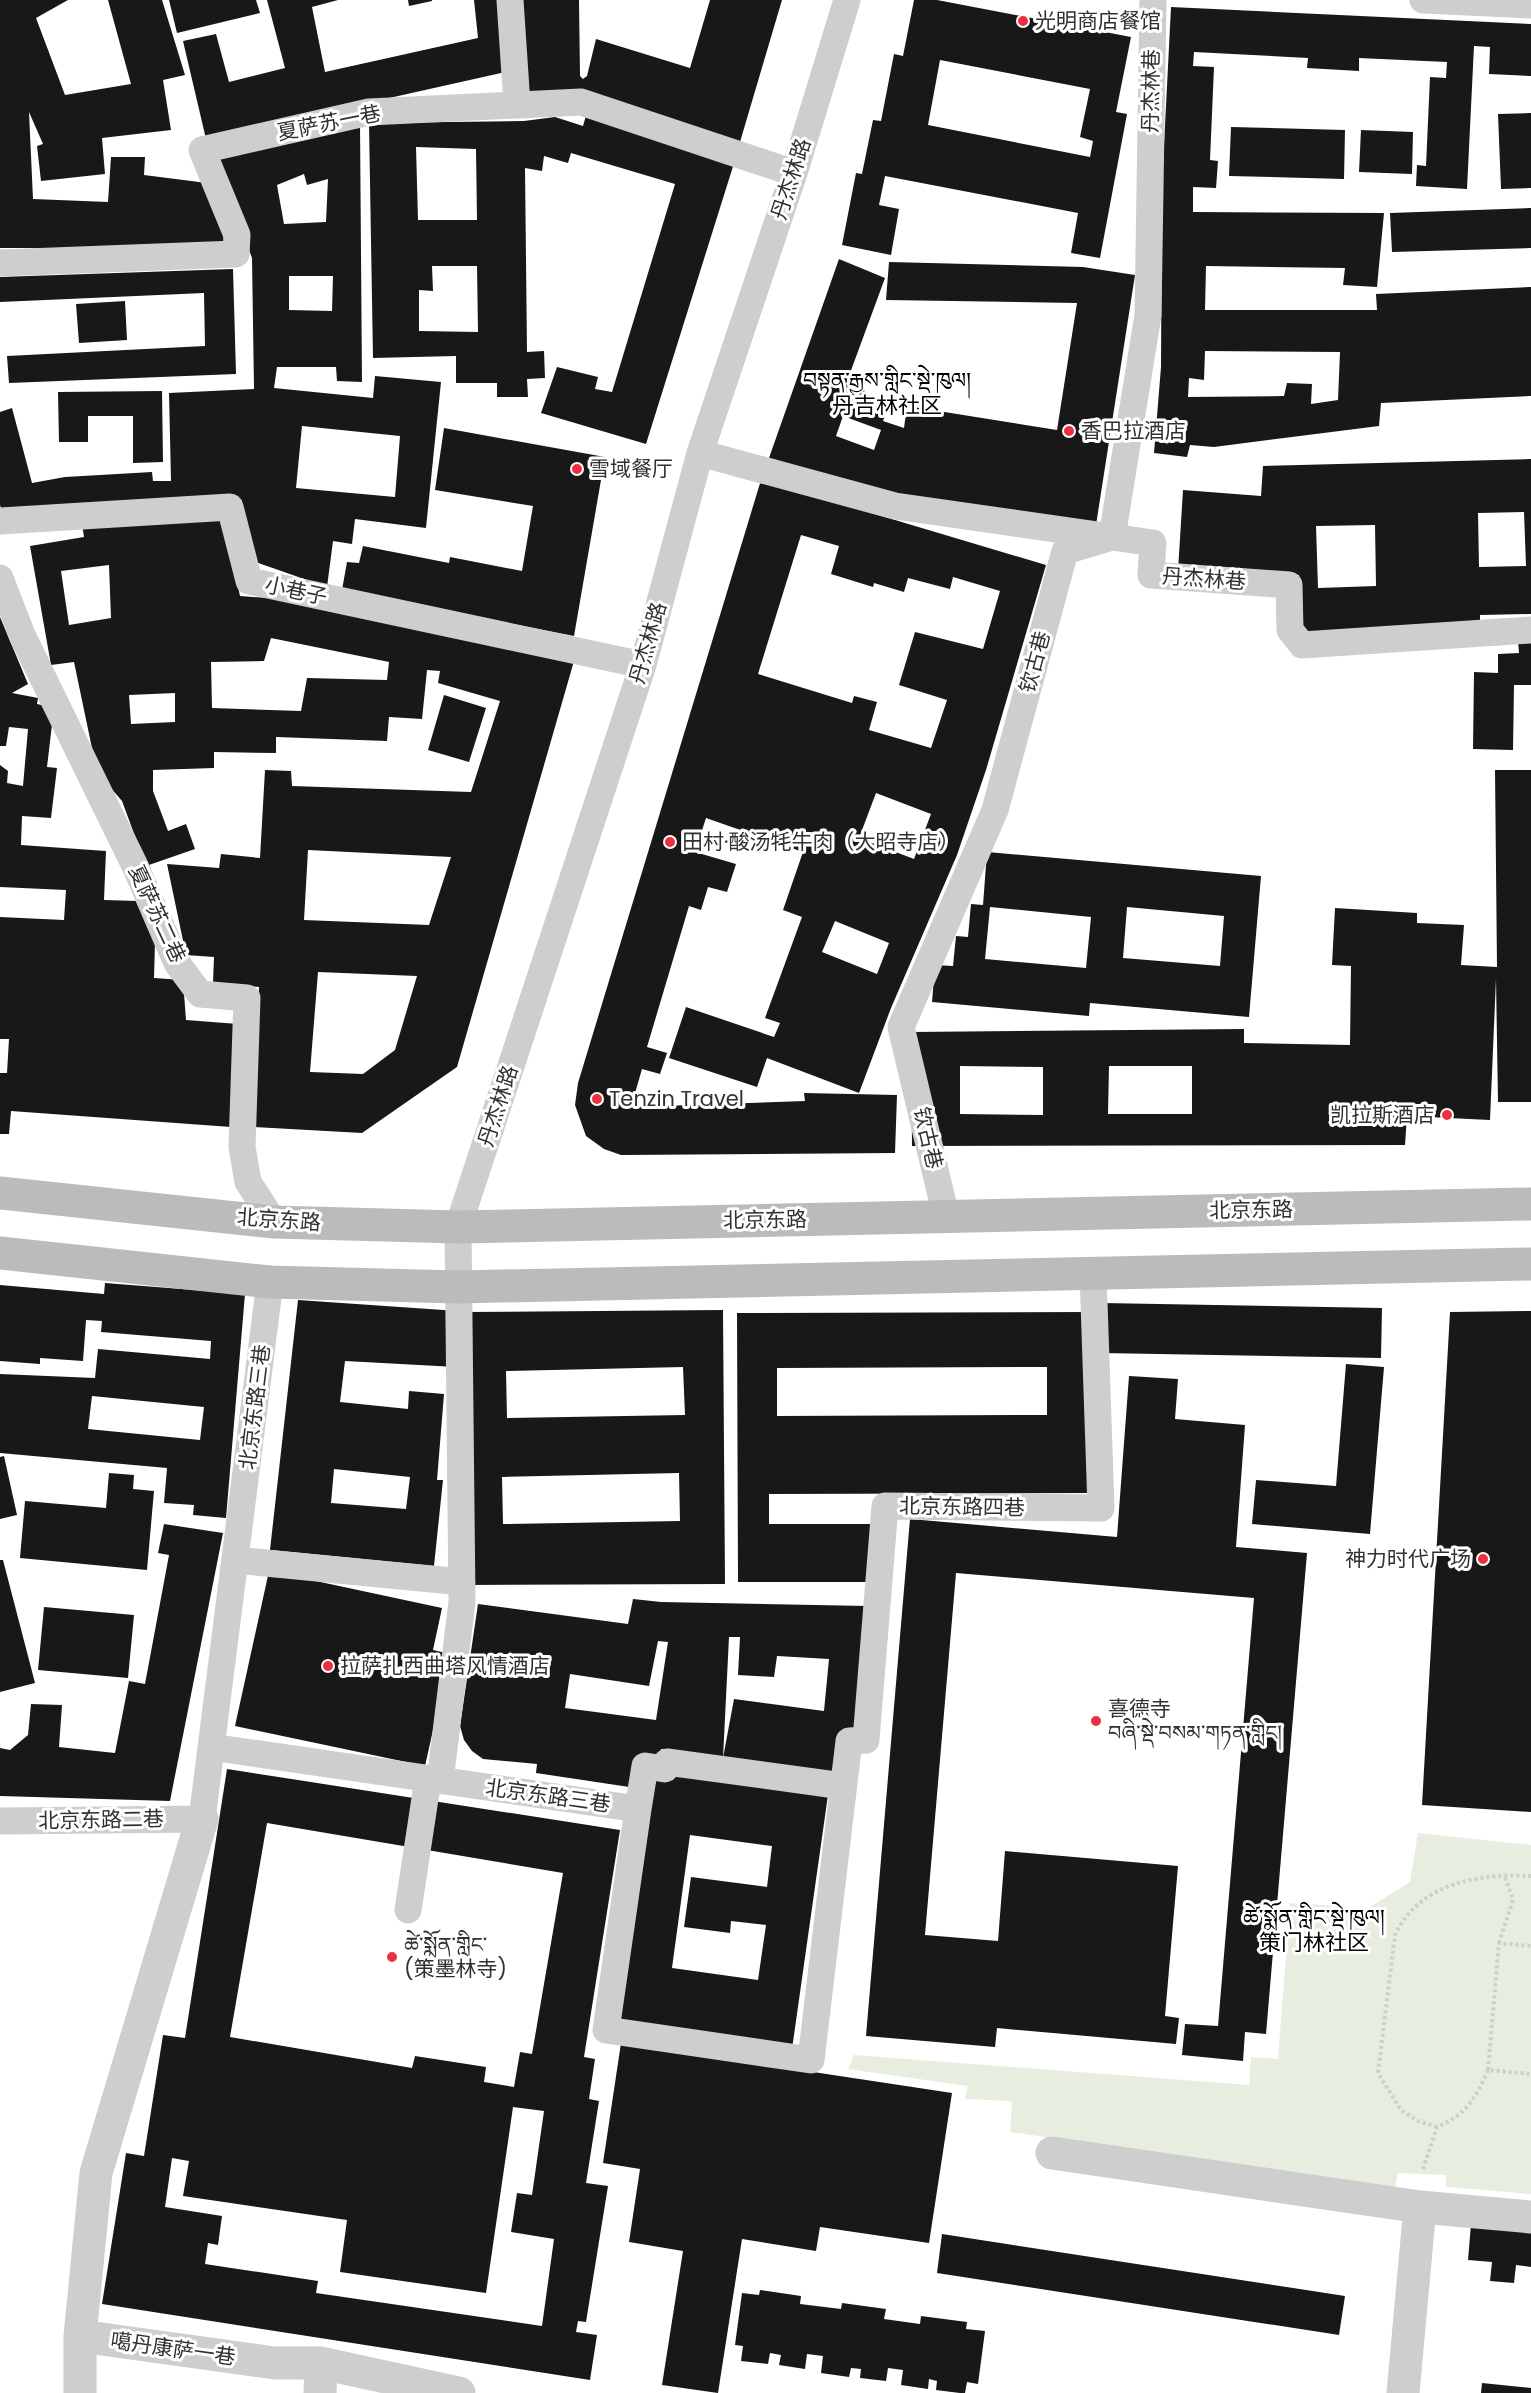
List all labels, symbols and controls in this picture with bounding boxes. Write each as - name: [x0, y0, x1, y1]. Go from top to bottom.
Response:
- place label: 光明商店餐馆: [1035, 6, 1161, 35]
- marker: 光明商店餐馆: [1016, 14, 1030, 28]
- street label: 丹杰林巷: [1135, 49, 1166, 133]
- street label: 夏萨苏一巷: [275, 98, 383, 147]
- street label: 丹杰林路: [764, 134, 817, 223]
- district label: བསྟན་རྒྱས་གླིང་སྡེ་ཁུལ། 丹吉林社区: [803, 364, 971, 421]
- place label: 香巴拉酒店: [1081, 416, 1186, 445]
- marker: 香巴拉酒店: [1062, 424, 1076, 438]
- place label: 雪域餐厅: [589, 454, 673, 483]
- marker: 雪域餐厅: [570, 462, 584, 476]
- street label: 丹杰林巷: [1161, 561, 1247, 596]
- street label: 小巷子: [262, 570, 330, 611]
- street label: 丹杰林路: [622, 598, 673, 687]
- street label: 钦古巷: [1012, 628, 1057, 696]
- place label: 田村·酸汤牦牛肉（大昭寺店）: [682, 827, 959, 856]
- marker: 田村·酸汤牦牛肉（大昭寺店）: [663, 835, 677, 849]
- street label: 夏萨苏二巷: [122, 860, 193, 967]
- street label: 丹杰林路: [471, 1061, 524, 1150]
- place label: Tenzin Travel: [609, 1084, 744, 1113]
- marker: Tenzin Travel: [590, 1092, 604, 1106]
- place label: 凯拉斯酒店: [1330, 1100, 1435, 1129]
- street label: 钦古巷: [907, 1104, 950, 1172]
- marker: 凯拉斯酒店: [1440, 1108, 1454, 1122]
- street label: 北京东路: [1209, 1194, 1293, 1225]
- street label: 北京东路: [236, 1202, 322, 1237]
- street label: 北京东路: [723, 1204, 807, 1235]
- street label: 北京东路三巷: [232, 1343, 277, 1471]
- street label: 北京东路四巷: [899, 1491, 1025, 1522]
- place label: 神力时代广场: [1345, 1544, 1471, 1573]
- marker: 神力时代广场: [1476, 1552, 1490, 1566]
- place label: 拉萨扎西曲塔风情酒店: [340, 1651, 550, 1680]
- marker: 拉萨扎西曲塔风情酒店: [321, 1659, 335, 1673]
- place label: 喜德寺 བཞི་སྡེ་བསམ་གཏན་གླིང།: [1108, 1694, 1282, 1751]
- marker: 喜德寺 བཞི་སྡེ་བསམ་གཏན་གླིང།: [1089, 1714, 1103, 1728]
- street label: 北京东路三巷: [484, 1772, 612, 1819]
- street label: 北京东路二巷: [38, 1804, 164, 1835]
- district label: ཚེ་སྨོན་གླིང་སྡེ་ཁུལ། 策门林社区: [1243, 1901, 1385, 1958]
- place label: ཚེ་སྨོན་གླིང་ (策墨林寺): [404, 1929, 507, 1983]
- marker: ཚེ་སྨོན་གླིང་ (策墨林寺): [385, 1950, 399, 1964]
- street label: 噶丹康萨一巷: [109, 2325, 237, 2372]

